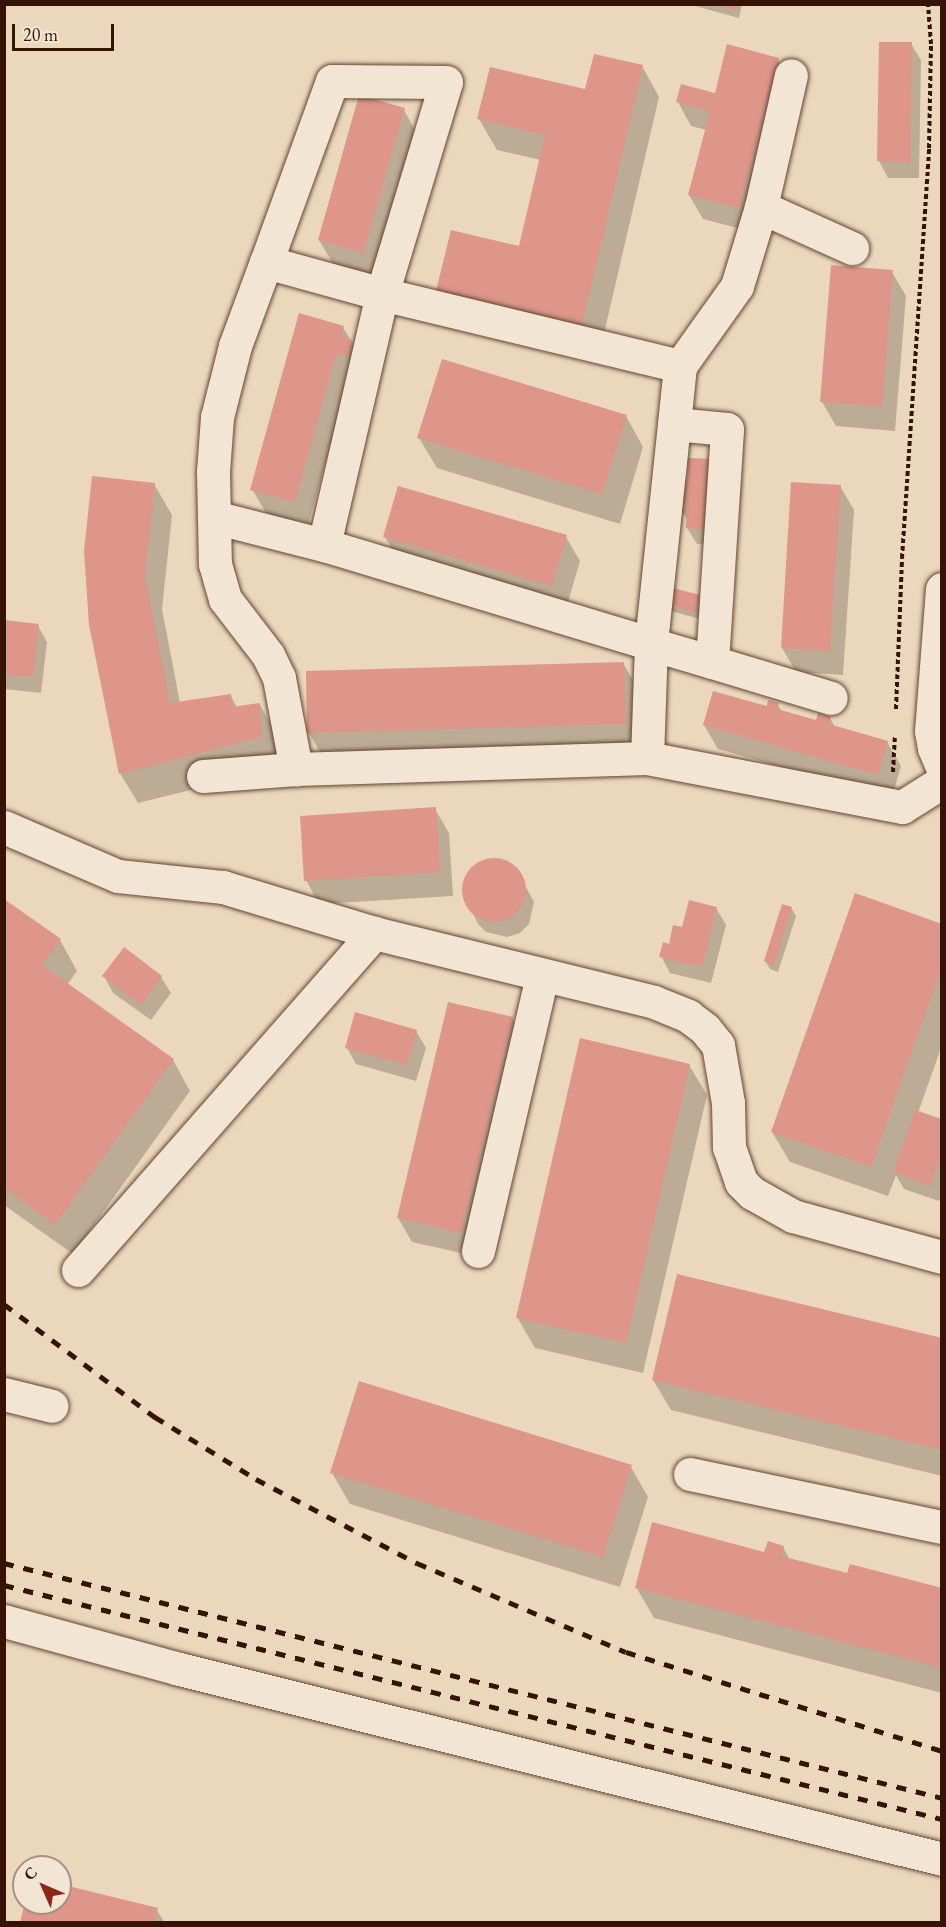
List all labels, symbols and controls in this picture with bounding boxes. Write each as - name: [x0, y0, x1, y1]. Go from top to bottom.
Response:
- scale bar: [15, 12, 117, 50]
- text: 20 m: [23, 23, 58, 46]
- north arrow: [12, 1855, 72, 1915]
- text: С: [19, 1862, 42, 1885]

